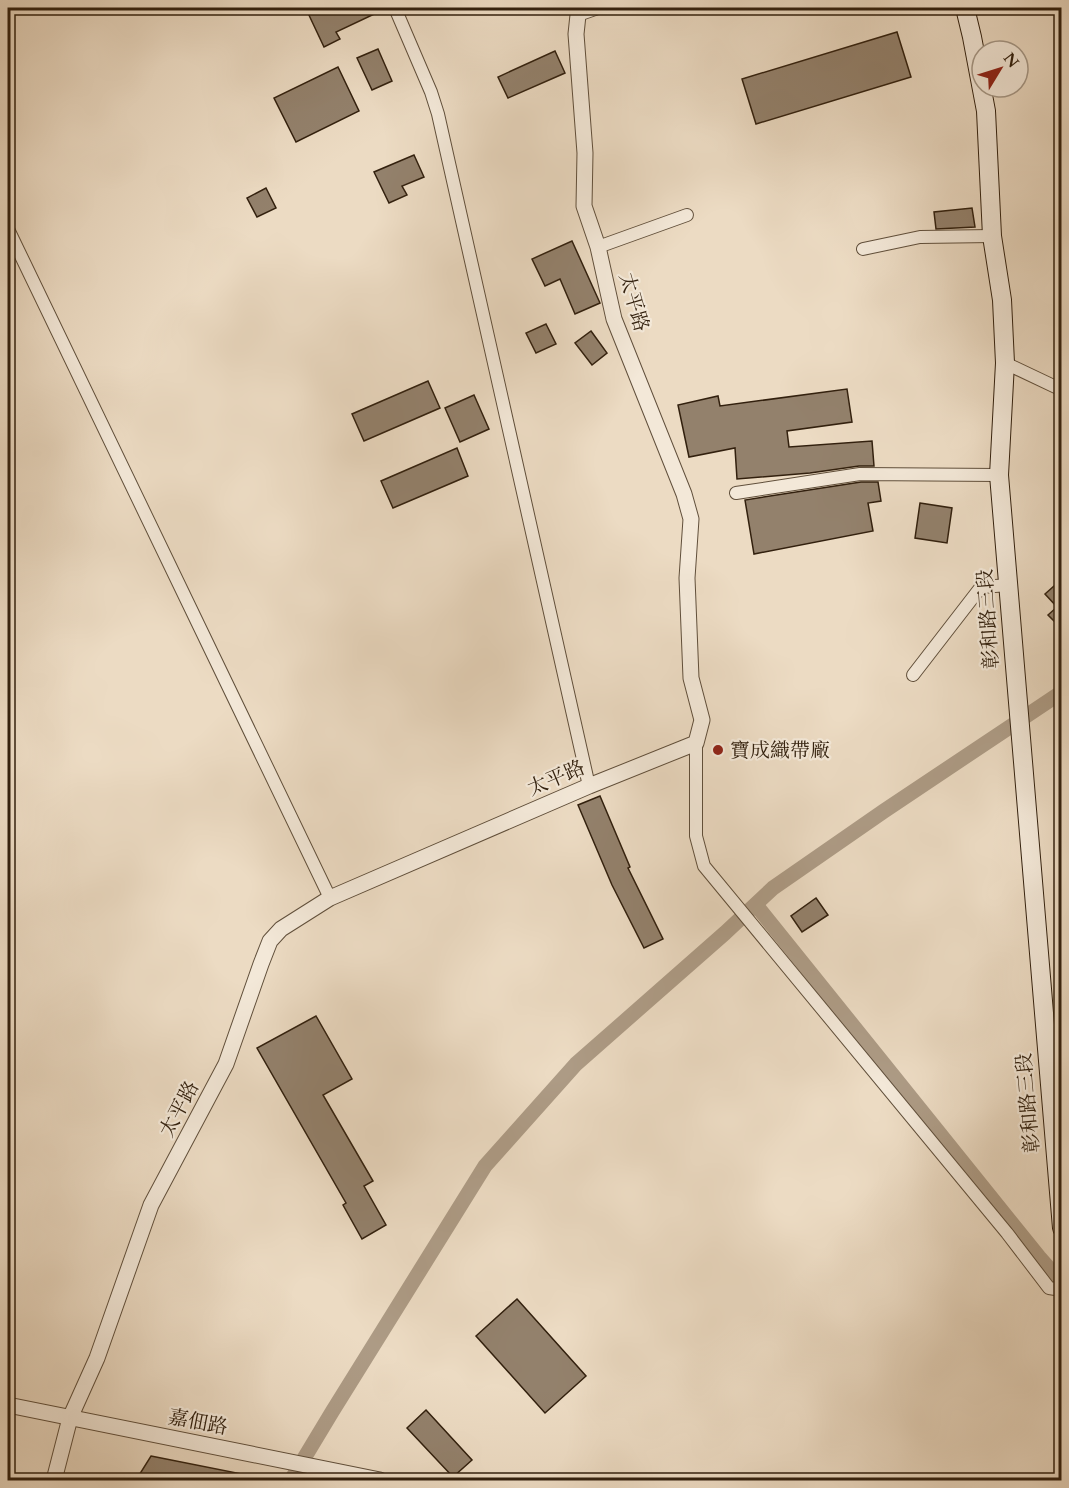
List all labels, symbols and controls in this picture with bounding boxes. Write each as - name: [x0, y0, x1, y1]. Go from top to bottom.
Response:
- north arrow: [970, 39, 1030, 99]
- text: N: [998, 48, 1024, 73]
- street label: 太平路: [613, 269, 655, 335]
- street label: 彰和路三段: [971, 568, 1005, 670]
- place label: 寶成織帶廠: [730, 737, 830, 764]
- marker: 寶成織帶廠: [711, 743, 725, 757]
- street label: 太平路: [523, 754, 589, 802]
- street label: 彰和路三段: [1010, 1052, 1046, 1154]
- street label: 太平路: [153, 1076, 205, 1142]
- street label: 嘉佃路: [166, 1403, 230, 1441]

